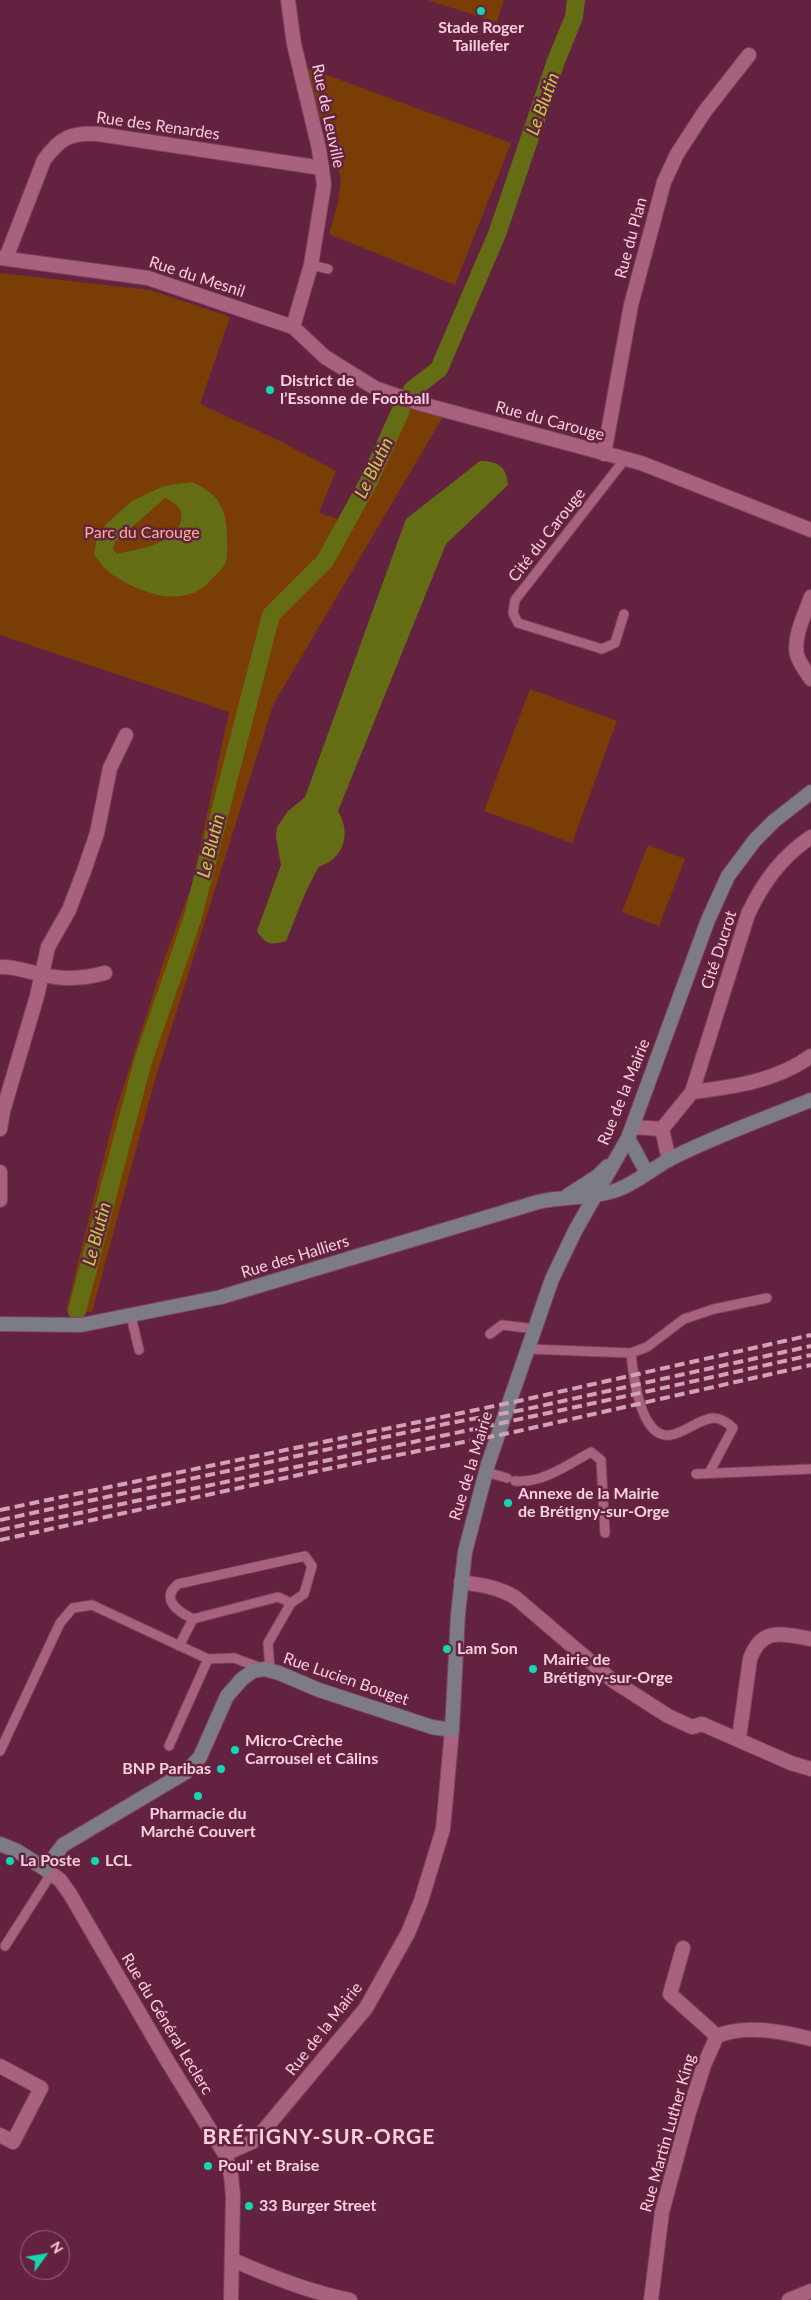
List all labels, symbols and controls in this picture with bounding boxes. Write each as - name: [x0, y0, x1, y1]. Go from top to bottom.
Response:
- marker: Stade Roger Taillefer: [475, 5, 487, 17]
- place label: Stade Roger Taillefer: [438, 18, 524, 56]
- street label: Rue de Leuville: [308, 62, 348, 170]
- water label: Le Blutin: [522, 70, 564, 138]
- street label: Rue des Renardes: [95, 108, 221, 144]
- street label: Rue du Plan: [611, 195, 651, 281]
- street label: Rue du Mesnil: [147, 252, 247, 302]
- place label: District de l’Essonne de Football: [280, 371, 430, 409]
- marker: District de l’Essonne de Football: [264, 384, 276, 396]
- street label: Rue du Carouge: [493, 397, 607, 445]
- water label: Le Blutin: [350, 434, 398, 502]
- street label: Cité du Carouge: [504, 484, 590, 586]
- park label: Parc du Carouge: [84, 523, 200, 543]
- water label: Le Blutin: [193, 812, 229, 880]
- street label: Cité Ducrot: [697, 908, 741, 992]
- street label: Rue de la Mairie: [594, 1036, 654, 1148]
- water label: Le Blutin: [78, 1200, 116, 1268]
- street label: Rue des Halliers: [239, 1231, 351, 1283]
- street label: Rue de la Mairie: [445, 1409, 497, 1523]
- place label: Annexe de la Mairie de Brétigny-sur-Orge: [518, 1484, 669, 1522]
- marker: Annexe de la Mairie de Brétigny-sur-Orge: [502, 1497, 514, 1509]
- place label: Lam Son: [457, 1639, 518, 1659]
- marker: Lam Son: [441, 1643, 453, 1655]
- street label: Rue Lucien Bouget: [281, 1649, 411, 1709]
- place label: Mairie de Brétigny-sur-Orge: [543, 1650, 673, 1688]
- marker: Mairie de Brétigny-sur-Orge: [527, 1663, 539, 1675]
- place label: Micro-Crèche Carrousel et Câlins: [245, 1731, 378, 1769]
- marker: Micro-Crèche Carrousel et Câlins: [229, 1744, 241, 1756]
- place label: BNP Paribas: [122, 1759, 211, 1779]
- marker: BNP Paribas: [215, 1763, 227, 1775]
- marker: Pharmacie du Marché Couvert: [192, 1790, 204, 1802]
- place label: Pharmacie du Marché Couvert: [140, 1804, 256, 1842]
- place label: La Poste: [20, 1851, 81, 1871]
- place label: LCL: [105, 1851, 132, 1871]
- marker: La Poste: [4, 1855, 16, 1867]
- marker: LCL: [89, 1855, 101, 1867]
- street label: Rue du Général Leclerc: [117, 1950, 217, 2098]
- street label: Rue de la Mairie: [282, 1979, 366, 2079]
- street label: Rue Martin Luther King: [636, 2052, 700, 2214]
- district label: BRÉTIGNY-SUR-ORGE: [200, 2124, 438, 2150]
- place label: Poul' et Braise: [218, 2156, 319, 2176]
- marker: Poul' et Braise: [202, 2160, 214, 2172]
- place label: 33 Burger Street: [259, 2196, 377, 2216]
- marker: 33 Burger Street: [243, 2200, 255, 2212]
- north arrow: [20, 2230, 70, 2280]
- text: N: [47, 2238, 67, 2256]

